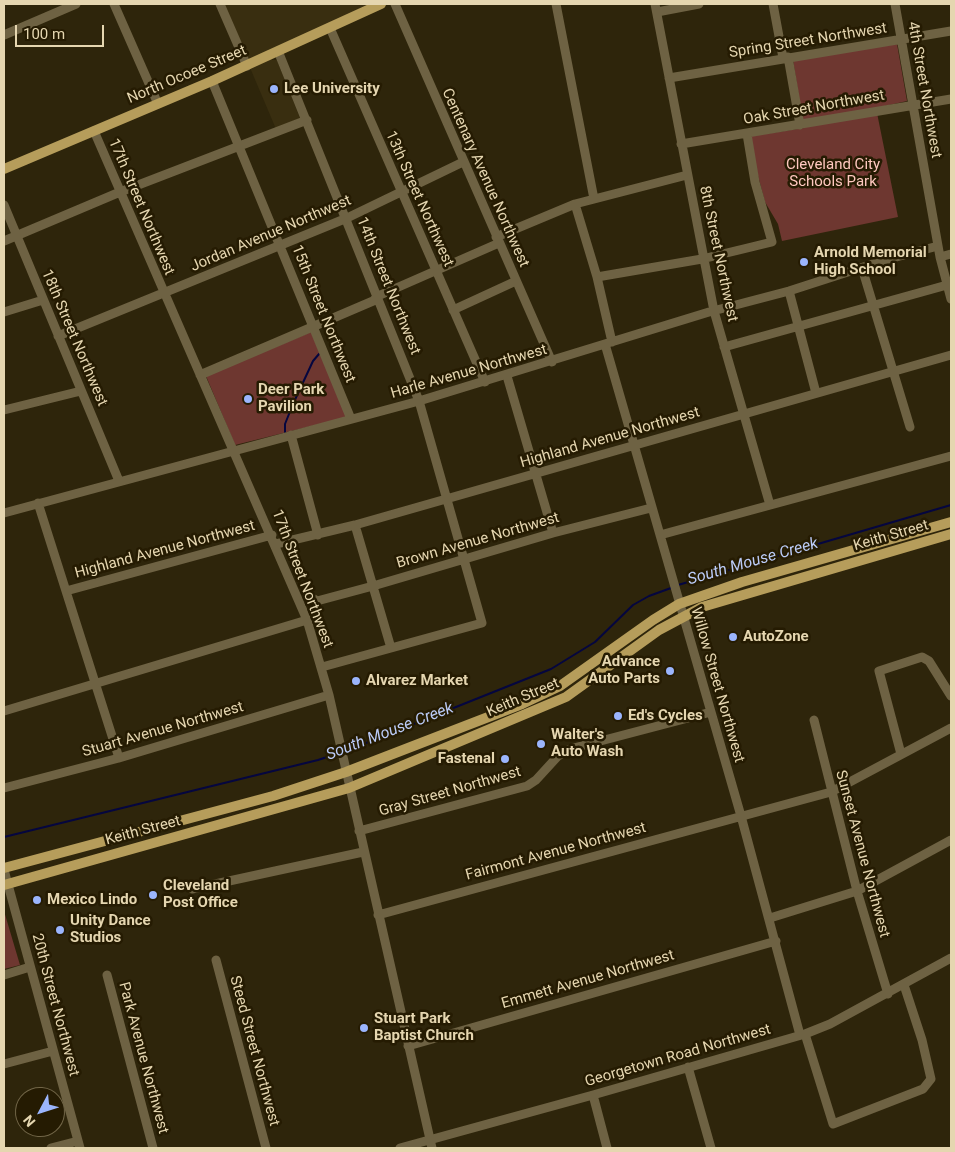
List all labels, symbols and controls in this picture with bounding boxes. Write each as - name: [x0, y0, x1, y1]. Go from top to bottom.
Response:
- scale bar: [18, 15, 106, 47]
- street label: Spring Street Northwest: [728, 20, 888, 62]
- street label: 4th Street Northwest: [903, 20, 945, 160]
- text: 100 m: [23, 25, 65, 43]
- street label: North Ocoee Street: [125, 42, 249, 108]
- place label: Lee University: [284, 80, 380, 98]
- marker: Lee University: [268, 83, 280, 95]
- street label: Centenary Avenue Northwest: [437, 86, 533, 270]
- street label: Oak Street Northwest: [742, 87, 886, 129]
- street label: 13th Street Northwest: [381, 128, 457, 270]
- street label: 17th Street Northwest: [104, 136, 178, 278]
- park label: Cleveland City Schools Park: [786, 156, 880, 191]
- street label: 8th Street Northwest: [695, 184, 741, 324]
- street label: Jordan Avenue Northwest: [188, 192, 354, 276]
- street label: 14th Street Northwest: [352, 215, 424, 357]
- street label: 15th Street Northwest: [287, 243, 359, 385]
- place label: Arnold Memorial High School: [814, 244, 927, 279]
- marker: Arnold Memorial High School: [798, 256, 810, 268]
- street label: 18th Street Northwest: [37, 267, 111, 409]
- street label: Harle Avenue Northwest: [389, 341, 549, 403]
- place label: Deer Park Pavilion: [258, 381, 324, 416]
- marker: Deer Park Pavilion: [242, 393, 254, 405]
- street label: Highland Avenue Northwest: [518, 404, 702, 472]
- street label: 17th Street Northwest: [267, 507, 337, 651]
- street label: Brown Avenue Northwest: [394, 509, 562, 573]
- street label: Highland Avenue Northwest: [73, 517, 257, 583]
- street label: Keith Street: [851, 517, 931, 555]
- water label: South Mouse Creek: [686, 534, 820, 590]
- street label: Willow Street Northwest: [686, 605, 748, 765]
- place label: AutoZone: [743, 628, 809, 646]
- marker: AutoZone: [727, 631, 739, 643]
- place label: Advance Auto Parts: [588, 653, 660, 688]
- marker: Advance Auto Parts: [664, 665, 676, 677]
- place label: Alvarez Market: [366, 672, 468, 690]
- marker: Alvarez Market: [350, 675, 362, 687]
- street label: Keith Street: [484, 675, 562, 721]
- street label: Stuart Avenue Northwest: [80, 698, 246, 762]
- water label: South Mouse Creek: [324, 699, 456, 765]
- place label: Ed's Cycles: [628, 707, 703, 725]
- marker: Ed's Cycles: [612, 710, 624, 722]
- place label: Walter's Auto Wash: [551, 726, 623, 761]
- marker: Walter's Auto Wash: [535, 738, 547, 750]
- place label: Fastenal: [438, 750, 495, 768]
- marker: Fastenal: [499, 753, 511, 765]
- street label: Gray Street Northwest: [377, 763, 523, 821]
- street label: Sunset Avenue Northwest: [831, 768, 893, 940]
- street label: Keith Street: [103, 812, 183, 850]
- street label: Fairmont Avenue Northwest: [464, 819, 648, 885]
- place label: Cleveland Post Office: [163, 877, 238, 912]
- marker: Cleveland Post Office: [147, 889, 159, 901]
- place label: Mexico Lindo: [47, 891, 137, 909]
- marker: Mexico Lindo: [31, 894, 43, 906]
- place label: Unity Dance Studios: [70, 912, 151, 947]
- marker: Unity Dance Studios: [54, 924, 66, 936]
- street label: 20th Street Northwest: [27, 932, 83, 1078]
- street label: Emmett Avenue Northwest: [500, 947, 676, 1013]
- street label: Steed Street Northwest: [225, 974, 283, 1128]
- street label: Park Avenue Northwest: [114, 980, 172, 1136]
- place label: Stuart Park Baptist Church: [374, 1010, 474, 1045]
- street label: Georgetown Road Northwest: [583, 1021, 773, 1091]
- marker: Stuart Park Baptist Church: [358, 1022, 370, 1034]
- north arrow: [15, 1087, 65, 1137]
- text: N: [20, 1112, 39, 1130]

